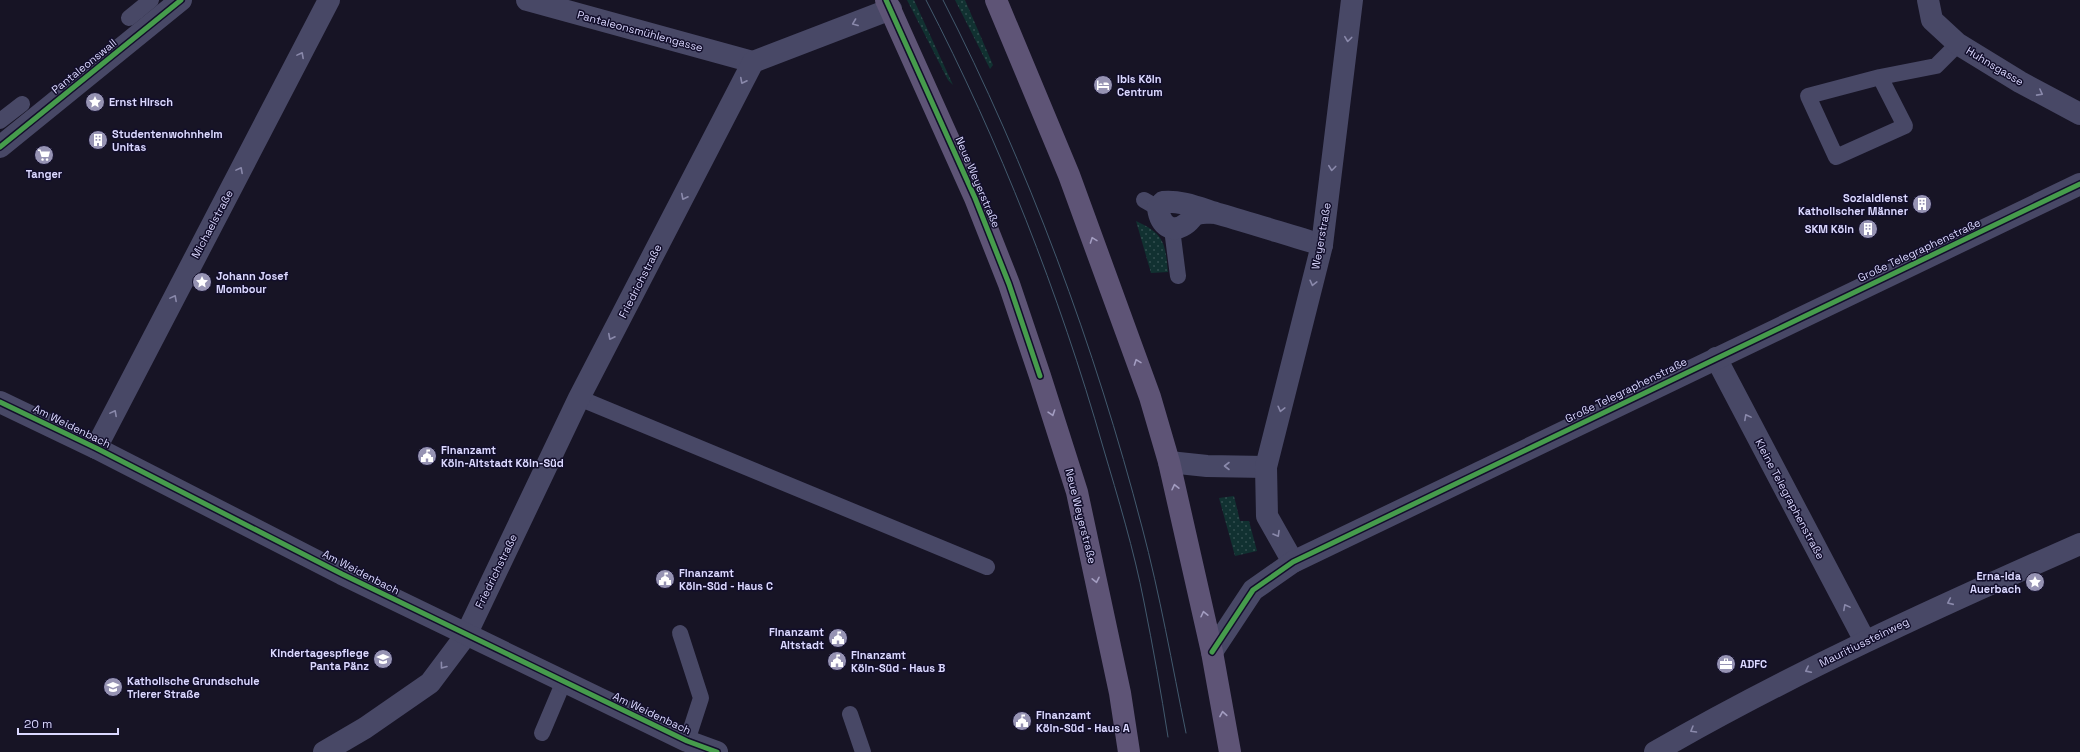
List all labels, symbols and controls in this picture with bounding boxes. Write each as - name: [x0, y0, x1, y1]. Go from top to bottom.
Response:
- street label: Pantaleonsmühlengasse: [576, 7, 704, 55]
- one-way arrow: [851, 19, 858, 27]
- street label: Pantaleonswall: [49, 36, 119, 96]
- one-way arrow: [1343, 36, 1352, 42]
- street label: Huhnsgasse: [1964, 43, 2026, 89]
- one-way arrow: [296, 52, 303, 59]
- place label: Ibis Köln Centrum: [1117, 72, 1163, 99]
- hotel icon: Ibis Köln Centrum: [1092, 74, 1114, 96]
- one-way arrow: [741, 77, 748, 85]
- one-way arrow: [2036, 88, 2043, 95]
- place icon: Ernst Hirsch: [84, 91, 106, 113]
- place label: Ernst Hirsch: [109, 95, 173, 109]
- place label: Studentenwohnheim Unitas: [112, 127, 223, 154]
- building icon: Studentenwohnheim Unitas: [87, 129, 109, 151]
- street label: Neue Weyerstraße: [953, 134, 1003, 230]
- supermarket icon: Tanger: [33, 144, 55, 166]
- one-way arrow: [1328, 165, 1337, 171]
- place label: Tanger: [26, 167, 63, 181]
- one-way arrow: [236, 167, 243, 174]
- street label: Michaelstraße: [188, 187, 236, 261]
- place label: Sozialdienst Katholischer Männer: [1798, 191, 1909, 218]
- one-way arrow: [681, 192, 688, 200]
- building icon: Sozialdienst Katholischer Männer: [1911, 193, 1933, 215]
- street label: Weyerstraße: [1308, 201, 1334, 271]
- street label: Große Telegraphenstraße: [1855, 215, 1983, 285]
- building icon: SKM Köln: [1857, 218, 1879, 240]
- place label: SKM Köln: [1805, 222, 1854, 236]
- one-way arrow: [1089, 237, 1097, 244]
- street label: Friedrichstraße: [615, 242, 665, 320]
- place label: Johann Josef Mombour: [216, 269, 288, 296]
- place icon: Johann Josef Mombour: [191, 271, 213, 293]
- one-way arrow: [1309, 279, 1317, 286]
- one-way arrow: [169, 295, 177, 302]
- one-way arrow: [608, 333, 615, 340]
- street label: Große Telegraphenstraße: [1563, 354, 1689, 426]
- one-way arrow: [1134, 359, 1142, 366]
- street label: Am Weidenbach: [31, 401, 113, 451]
- one-way arrow: [1277, 405, 1286, 412]
- one-way arrow: [109, 410, 116, 417]
- one-way arrow: [1047, 410, 1056, 417]
- one-way arrow: [1744, 414, 1752, 421]
- street label: Kleine Telegraphenstraße: [1752, 436, 1828, 562]
- place label: Finanzamt Köln-Altstadt Köln-Süd: [441, 443, 564, 470]
- public building icon: Finanzamt Köln-Altstadt Köln-Süd: [416, 445, 438, 467]
- one-way arrow: [1224, 462, 1230, 470]
- street label: Neue Weyerstraße: [1062, 467, 1100, 565]
- one-way arrow: [1172, 484, 1180, 490]
- one-way arrow: [1273, 530, 1280, 537]
- street label: Friedrichstraße: [472, 532, 520, 610]
- street label: Am Weidenbach: [320, 547, 402, 597]
- place label: Finanzamt Köln-Süd - Haus C: [679, 566, 773, 593]
- public building icon: Finanzamt Köln-Süd - Haus C: [654, 568, 676, 590]
- place label: Erna-Ida Auerbach: [1970, 569, 2022, 596]
- place icon: Erna-Ida Auerbach: [2024, 571, 2046, 593]
- one-way arrow: [1091, 576, 1099, 583]
- one-way arrow: [1947, 597, 1955, 605]
- one-way arrow: [1844, 603, 1851, 611]
- one-way arrow: [1200, 610, 1208, 617]
- street label: Mauritiussteinweg: [1817, 614, 1911, 670]
- place label: Finanzamt Altstadt: [769, 625, 824, 652]
- public building icon: Finanzamt Altstadt: [827, 627, 849, 649]
- place label: Kindertagespflege Panta Pänz: [270, 646, 369, 673]
- school or university icon: Kindertagespflege Panta Pänz: [372, 648, 394, 670]
- place label: Finanzamt Köln-Süd - Haus B: [851, 648, 945, 675]
- public building icon: Finanzamt Köln-Süd - Haus B: [826, 650, 848, 672]
- office icon: ADFC: [1715, 653, 1737, 675]
- place label: ADFC: [1740, 657, 1767, 671]
- one-way arrow: [440, 662, 447, 669]
- one-way arrow: [1805, 665, 1812, 673]
- place label: Katholische Grundschule Trierer Straße: [127, 674, 260, 701]
- school or university icon: Katholische Grundschule Trierer Straße: [102, 676, 124, 698]
- street label: Am Weidenbach: [611, 689, 693, 737]
- place label: Finanzamt Köln-Süd - Haus A: [1036, 708, 1130, 735]
- scale bar: [18, 710, 118, 736]
- public building icon: Finanzamt Köln-Süd - Haus A: [1011, 710, 1033, 732]
- one-way arrow: [1220, 710, 1228, 717]
- text: 20 m: [24, 716, 52, 732]
- one-way arrow: [1690, 726, 1697, 733]

